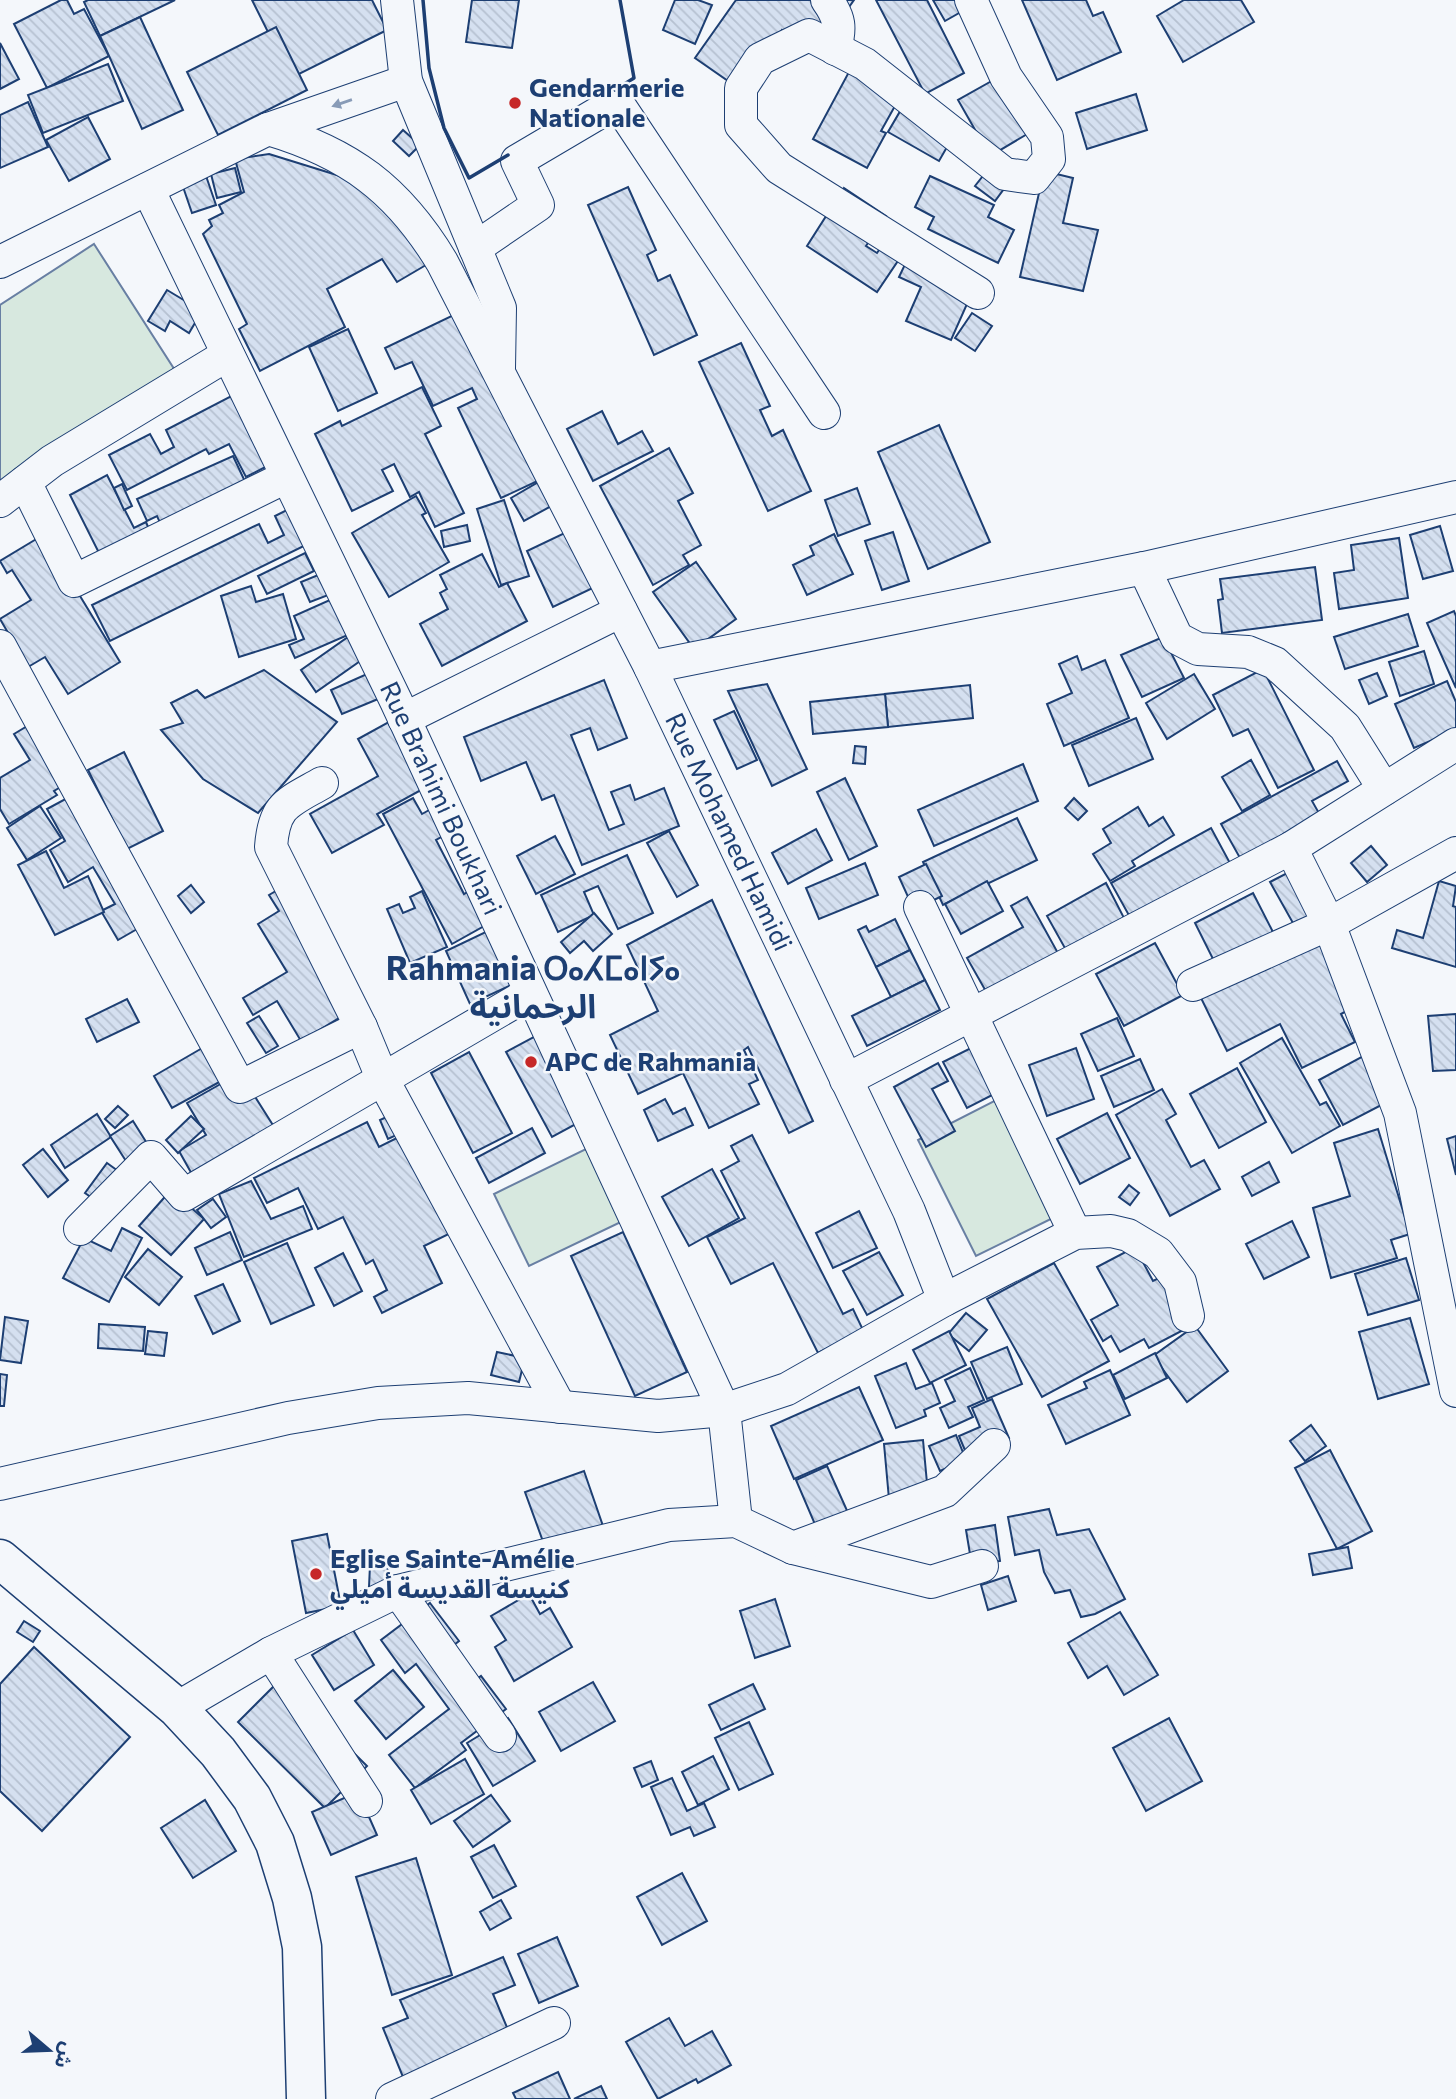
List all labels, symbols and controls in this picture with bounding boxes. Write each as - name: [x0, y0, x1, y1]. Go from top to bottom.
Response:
- place label: Gendarmerie Nationale: [529, 71, 684, 132]
- marker: Gendarmerie Nationale: [507, 95, 523, 111]
- one-way arrow: [331, 98, 352, 109]
- street label: Rue Brahimi Boukhari: [375, 676, 510, 919]
- street label: Rue Mohamed Hamidi: [660, 707, 800, 955]
- district label: Rahmania ⵔⴰⵃⵎⴰⵏⵢⴰ الرحمانية: [386, 946, 680, 1026]
- place label: APC de Rahmania: [545, 1045, 756, 1076]
- marker: APC de Rahmania: [523, 1054, 539, 1070]
- place label: Eglise Sainte-Amélie كنيسة القديسة أميلي: [330, 1542, 575, 1610]
- marker: Eglise Sainte-Amélie كنيسة القديسة أميلي: [308, 1566, 324, 1582]
- north arrow: [14, 2015, 84, 2085]
- text: ش: [50, 2040, 81, 2072]

